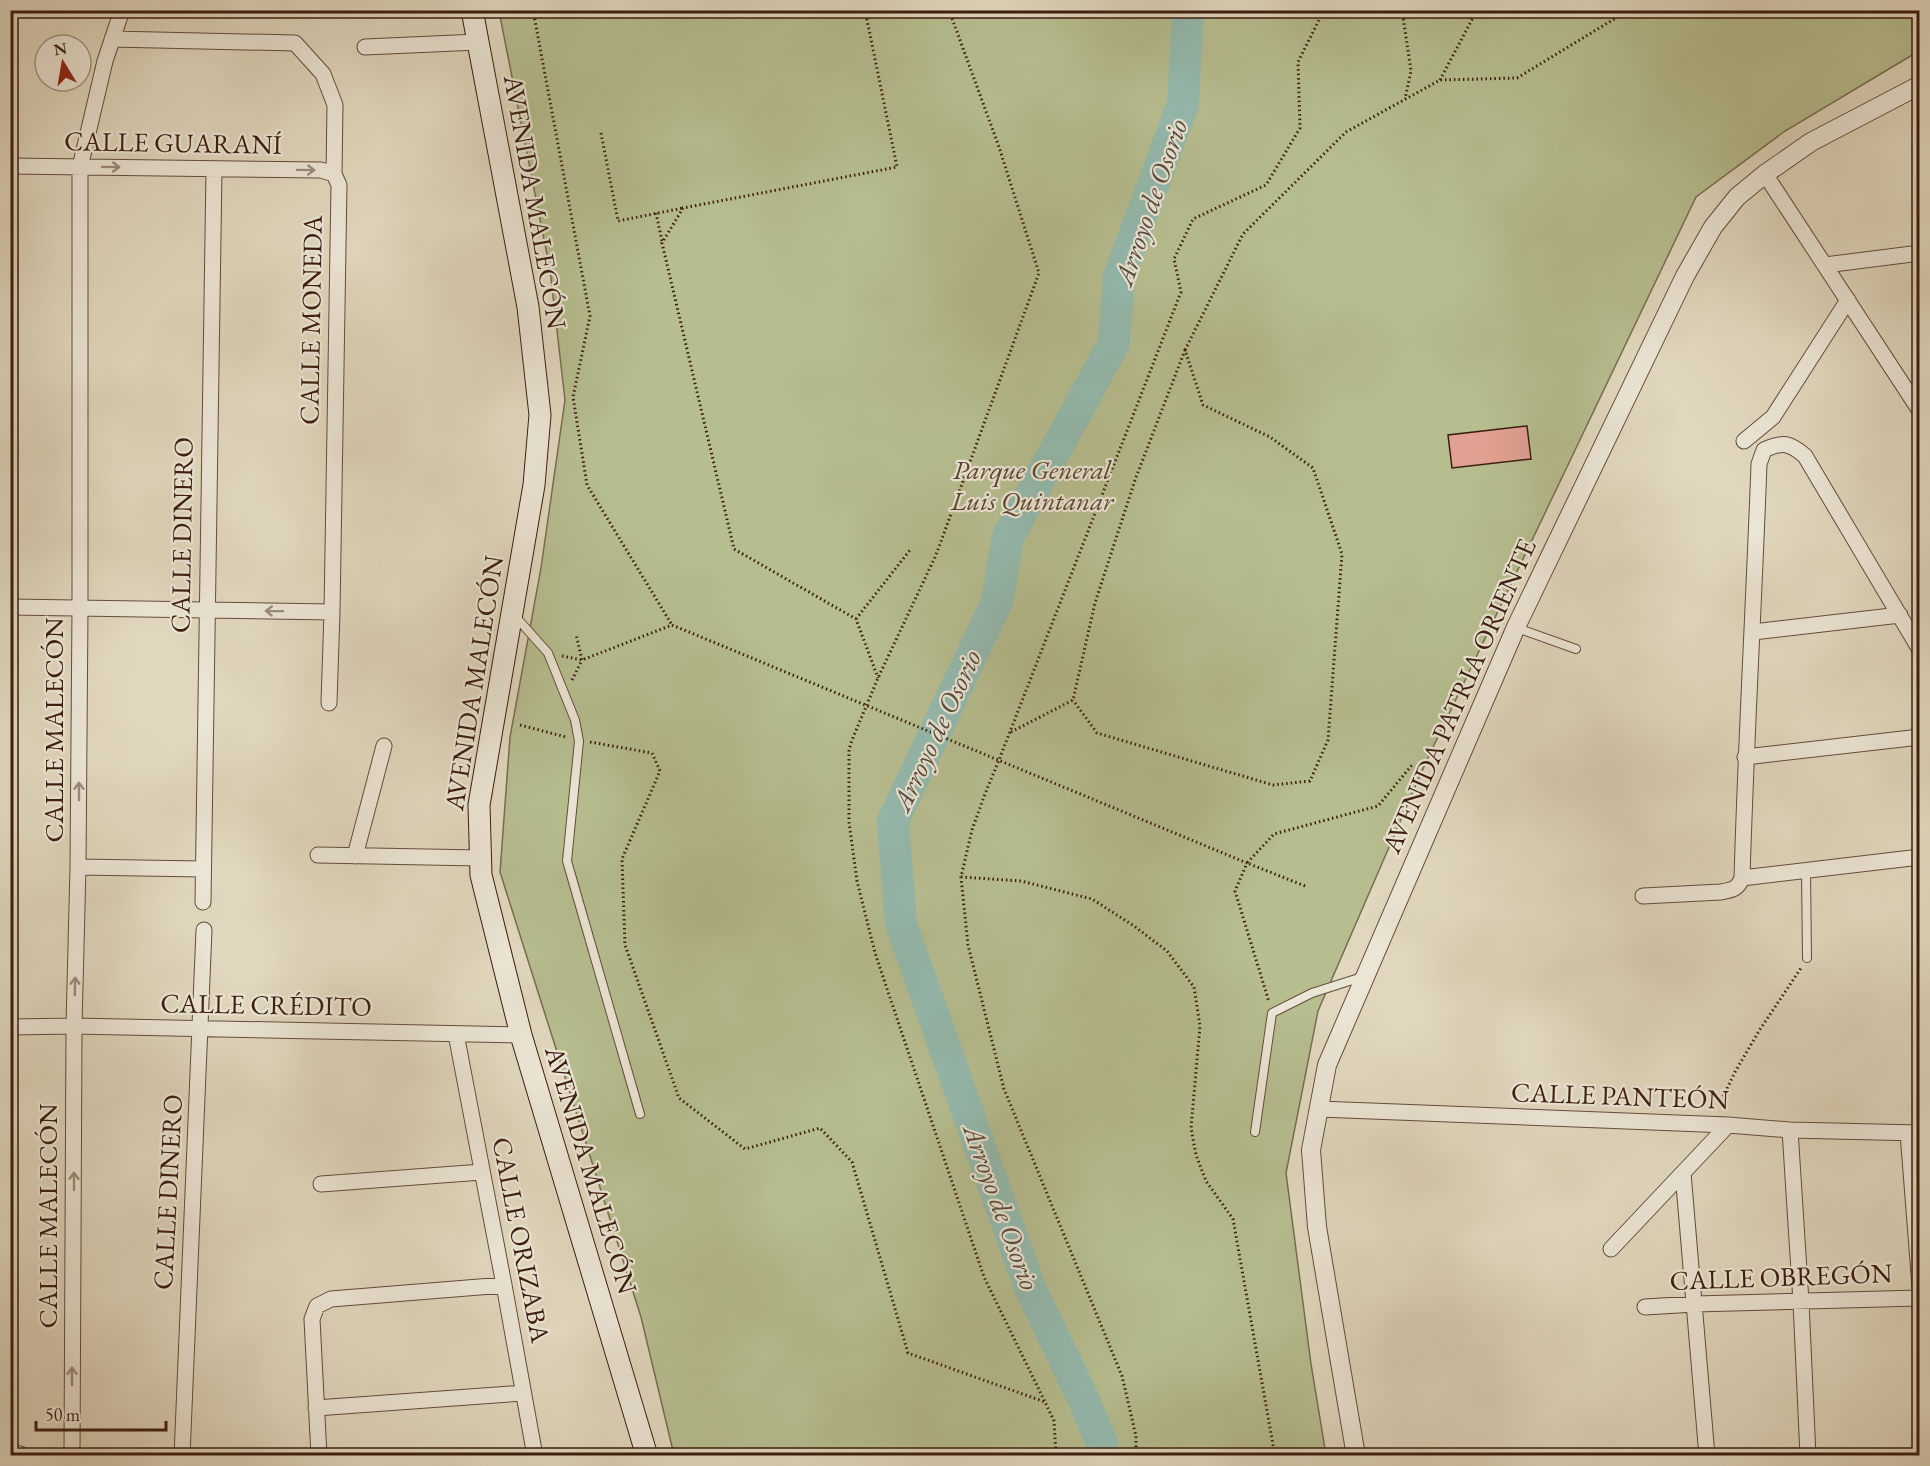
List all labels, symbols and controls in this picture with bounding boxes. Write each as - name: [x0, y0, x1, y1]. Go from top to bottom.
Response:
- north arrow: [33, 33, 93, 93]
- text: N: [52, 37, 69, 60]
- street label: AVENIDA MALECÓN: [496, 71, 575, 332]
- water label: Arroyo de Osorio: [1104, 114, 1195, 292]
- street label: CALLE GUARANÍ: [64, 123, 282, 162]
- one-way arrow: [100, 161, 120, 173]
- one-way arrow: [295, 164, 315, 176]
- street label: CALLE MONEDA: [291, 214, 330, 425]
- street label: CALLE DINERO: [162, 437, 201, 633]
- park label: Parque General Luis Quintanar: [950, 452, 1115, 518]
- street label: AVENIDA PATRIA ORIENTE: [1373, 533, 1544, 859]
- street label: AVENIDA MALECÓN: [436, 552, 511, 814]
- one-way arrow: [264, 605, 284, 617]
- street label: CALLE MALECÓN: [36, 617, 71, 843]
- water label: Arroyo de Osorio: [882, 643, 989, 818]
- one-way arrow: [73, 782, 85, 802]
- one-way arrow: [70, 977, 81, 997]
- street label: CALLE CRÉDITO: [160, 985, 372, 1024]
- street label: AVENIDA MALECÓN: [537, 1041, 646, 1299]
- street label: CALLE PANTEÓN: [1511, 1074, 1730, 1117]
- street label: CALLE DINERO: [145, 1093, 190, 1291]
- street label: CALLE MALECÓN: [30, 1103, 65, 1329]
- water label: Arroyo de Osorio: [955, 1117, 1049, 1295]
- street label: CALLE ORIZABA: [484, 1134, 559, 1346]
- one-way arrow: [68, 1172, 79, 1192]
- street label: CALLE OBREGÓN: [1669, 1255, 1893, 1298]
- one-way arrow: [67, 1367, 78, 1387]
- scale bar: [36, 1394, 166, 1432]
- text: 50 m: [45, 1403, 80, 1426]

